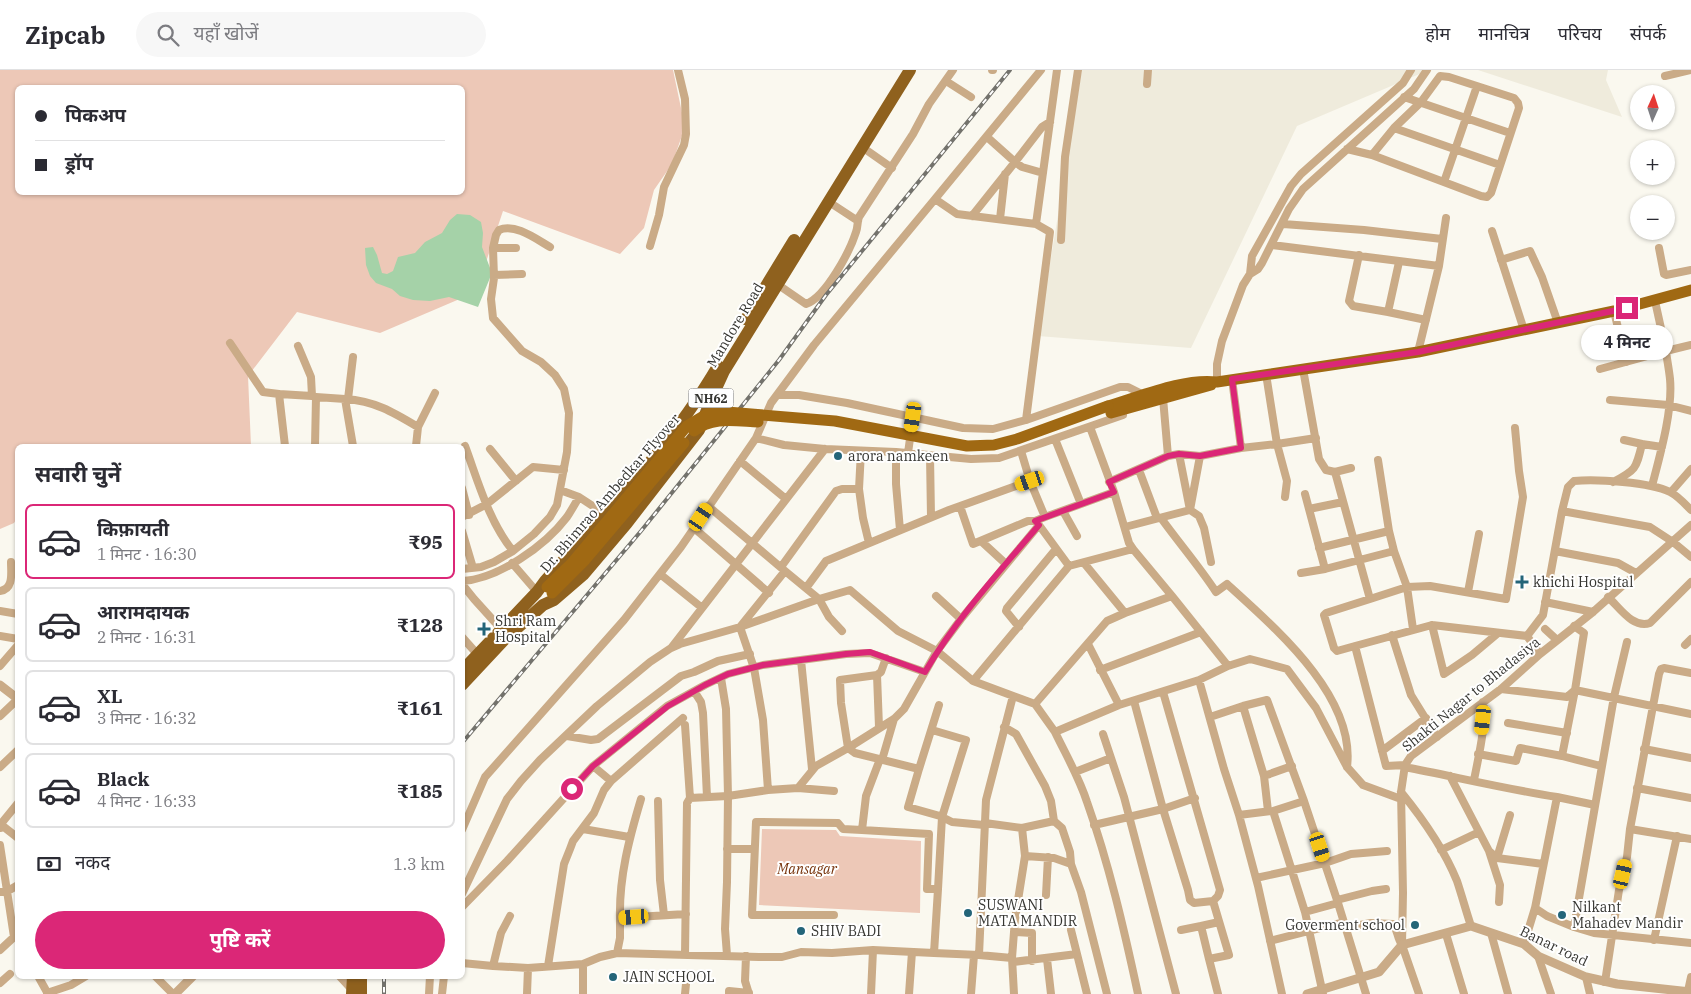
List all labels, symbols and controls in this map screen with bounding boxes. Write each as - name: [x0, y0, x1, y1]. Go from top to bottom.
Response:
- search box: [136, 12, 486, 57]
- text: Zipcab: [25, 19, 106, 51]
- icon: search: [154, 21, 182, 49]
- text: यहाँ खोजें: [194, 21, 259, 45]
- text: होम: [1425, 22, 1450, 45]
- text: मानचित्र: [1478, 22, 1530, 45]
- text: परिचय: [1558, 22, 1602, 45]
- text: संपर्क: [1630, 22, 1666, 45]
- north arrow: [1630, 85, 1675, 130]
- map controls: [1630, 85, 1675, 240]
- text: पिकअप: [65, 103, 126, 127]
- button: +: [1630, 140, 1675, 185]
- text: ड्रॉप: [65, 151, 93, 175]
- button: −: [1630, 195, 1675, 240]
- street label: Mandore Road: [703, 279, 768, 371]
- route end: [1616, 297, 1638, 319]
- callout: 4 मिनट: [1581, 326, 1673, 360]
- text: 4 मिनट: [1604, 332, 1650, 352]
- road number: NH62: [688, 388, 734, 408]
- car: [903, 401, 922, 433]
- street label: Dr. Bhimrao Ambedkar Flyover: [536, 409, 684, 576]
- place label: arora namkeen: [848, 447, 949, 465]
- marker: arora namkeen: [832, 450, 844, 462]
- text: सवारी चुनें: [35, 459, 121, 488]
- car: [1013, 469, 1046, 493]
- car: [686, 500, 715, 534]
- text: किफ़ायती: [97, 517, 169, 541]
- icon: car: [37, 519, 82, 564]
- text: ₹95: [408, 530, 443, 554]
- text: 1 मिनट · 16:30: [97, 544, 197, 564]
- place label: khichi Hospital: [1533, 573, 1633, 591]
- marker: khichi Hospital: [1515, 575, 1529, 589]
- text: आरामदायक: [97, 600, 189, 624]
- icon: car: [37, 602, 82, 647]
- place label: Shri Ram Hospital: [495, 612, 556, 646]
- text: ₹128: [397, 613, 443, 637]
- marker: Shri Ram Hospital: [477, 622, 491, 636]
- text: 2 मिनट · 16:31: [97, 627, 197, 647]
- street label: Shakti Nagar to Bhadasiya: [1398, 633, 1544, 755]
- text: XL: [97, 684, 123, 708]
- icon: car: [37, 685, 82, 730]
- text: ₹161: [397, 696, 443, 720]
- car: [1473, 704, 1492, 736]
- text: 3 मिनट · 16:32: [97, 708, 197, 728]
- text: Black: [97, 767, 149, 791]
- icon: car: [37, 768, 82, 813]
- route start: [561, 778, 583, 800]
- text: ₹185: [397, 779, 443, 803]
- text: 4 मिनट · 16:33: [97, 791, 197, 811]
- car: [1308, 830, 1331, 864]
- icon: cash: [35, 850, 63, 878]
- text: नकद: [75, 850, 110, 874]
- text: 1.3 km: [393, 854, 445, 874]
- car: [1612, 858, 1633, 890]
- park label: Mansagar: [776, 860, 838, 878]
- place label: SUSWANI MATA MANDIR: [978, 896, 1078, 930]
- place label: Nilkant Mahadev Mandir: [1572, 898, 1684, 932]
- marker: SUSWANI MATA MANDIR: [962, 907, 974, 919]
- car: [618, 908, 649, 926]
- marker: Nilkant Mahadev Mandir: [1556, 909, 1568, 921]
- button: पुष्टि करें: [35, 911, 445, 969]
- place label: Goverment school: [1285, 916, 1405, 934]
- marker: Goverment school: [1409, 919, 1421, 931]
- place label: SHIV BADI: [811, 922, 881, 940]
- street label: Banar road: [1517, 922, 1591, 970]
- marker: SHIV BADI: [795, 925, 807, 937]
- place label: JAIN SCHOOL: [623, 968, 714, 986]
- marker: JAIN SCHOOL: [607, 971, 619, 983]

